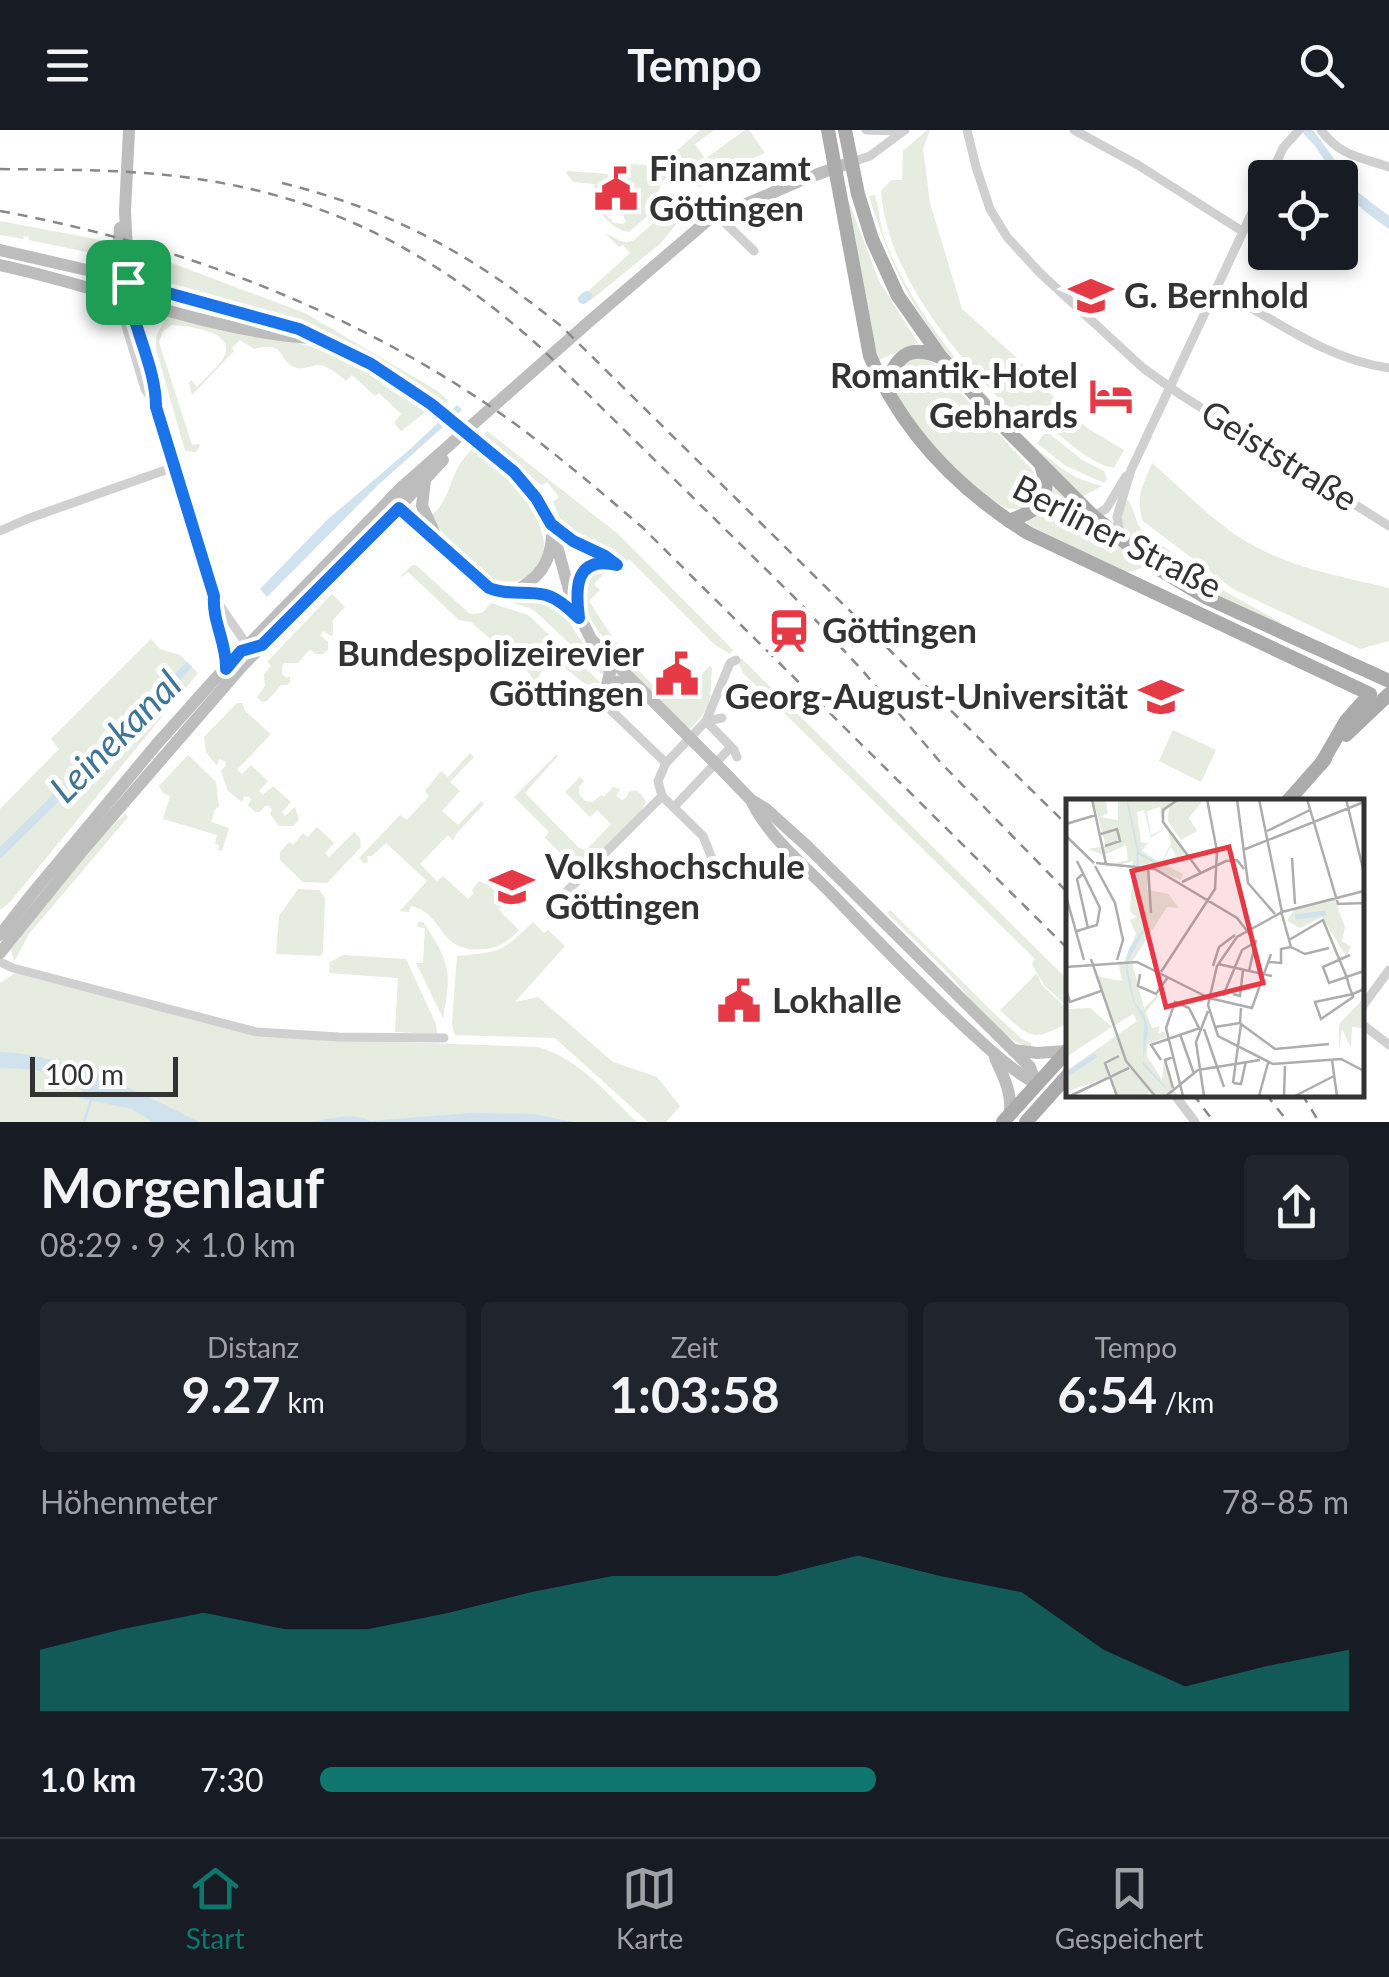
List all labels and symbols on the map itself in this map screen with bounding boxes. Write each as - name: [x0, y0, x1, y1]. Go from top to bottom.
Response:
- place label: Finanzamt Göttingen: [649, 146, 811, 228]
- public building icon: Finanzamt Göttingen: [592, 165, 640, 213]
- pin: [86, 240, 171, 325]
- school or university icon: G. Bernhold: [1067, 272, 1115, 320]
- place label: G. Bernhold: [1124, 273, 1309, 315]
- place label: Romantik-Hotel Gebhards: [830, 353, 1078, 435]
- hotel icon: Romantik-Hotel Gebhards: [1087, 372, 1135, 420]
- street label: Geiststraße: [1194, 390, 1366, 519]
- street label: Berliner Straße: [1007, 465, 1229, 606]
- station icon: Göttingen: [765, 607, 813, 655]
- place label: Göttingen: [822, 608, 977, 650]
- place label: Bundespolizeirevier Göttingen: [337, 631, 644, 713]
- public building icon: Bundespolizeirevier Göttingen: [653, 650, 701, 698]
- water label: Leinekanal: [39, 660, 190, 811]
- school or university icon: Georg-August-Universität: [1137, 673, 1185, 721]
- place label: Georg-August-Universität: [725, 674, 1128, 716]
- inset map: [1066, 799, 1364, 1097]
- place label: Volkshochschule Göttingen: [544, 844, 805, 926]
- school or university icon: Volkshochschule Göttingen: [488, 863, 536, 911]
- public building icon: Lokhalle: [715, 977, 763, 1025]
- place label: Lokhalle: [772, 978, 902, 1020]
- scale bar: [30, 1052, 178, 1096]

